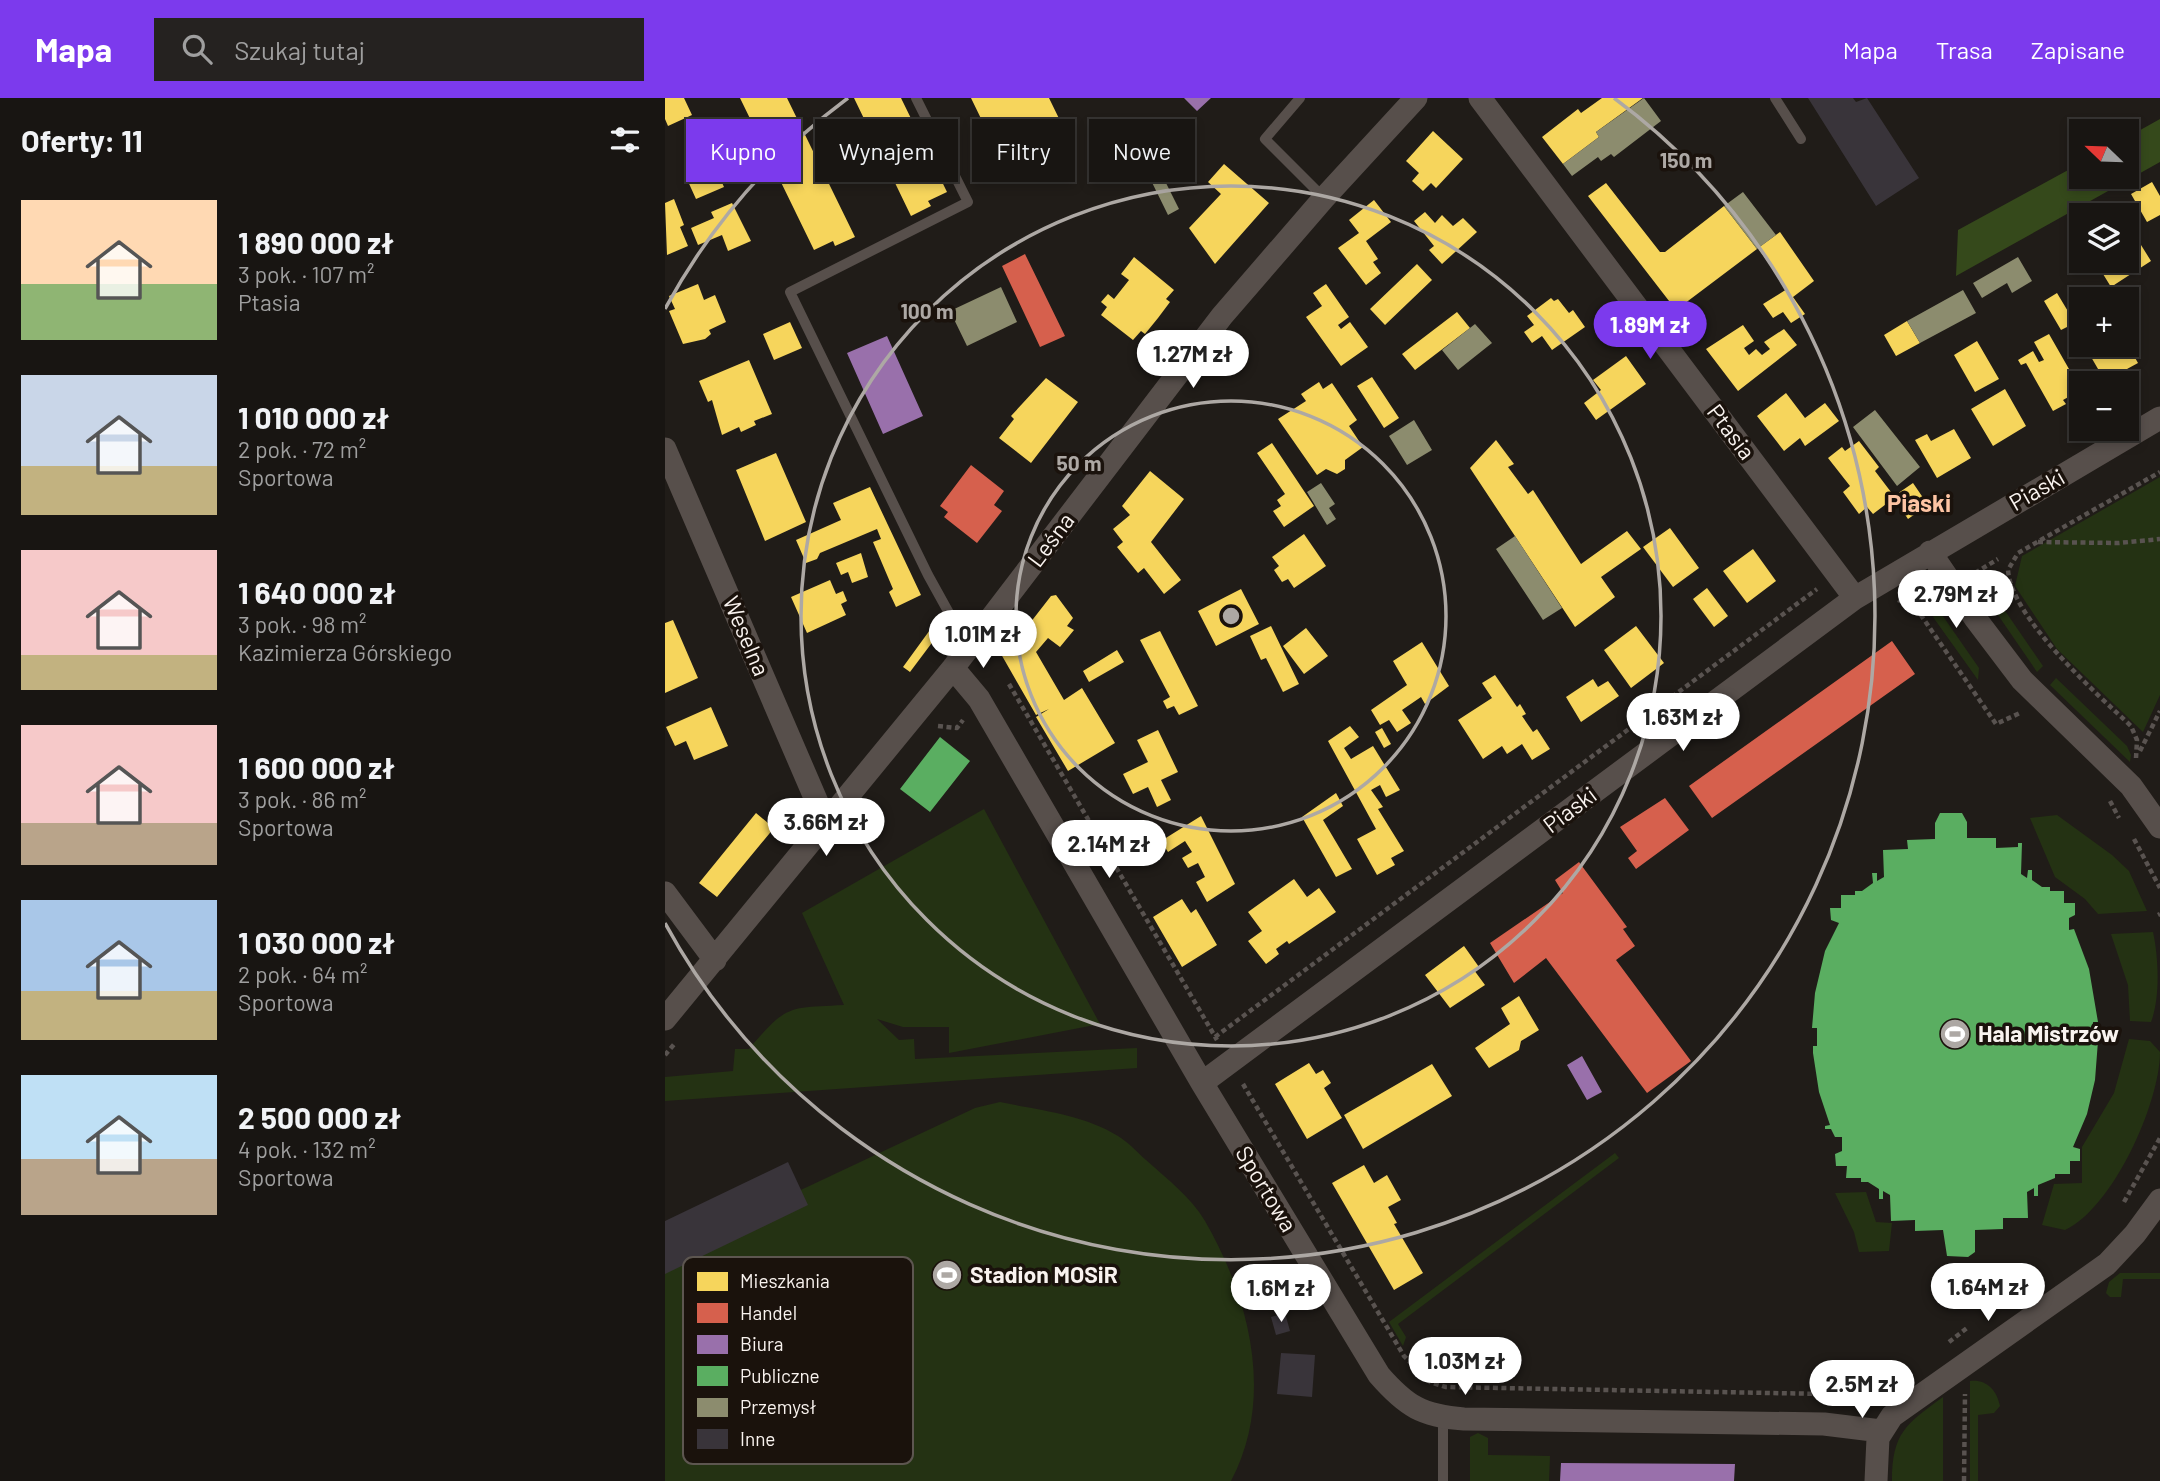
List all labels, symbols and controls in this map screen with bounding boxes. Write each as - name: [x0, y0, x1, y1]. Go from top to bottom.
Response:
- search box: [154, 18, 644, 81]
- text: Mapa: [35, 29, 112, 69]
- icon: search: [178, 30, 216, 68]
- text: Szukaj tutaj: [234, 34, 365, 65]
- text: Mapa: [1843, 35, 1898, 64]
- text: Trasa: [1936, 35, 1993, 64]
- text: Zapisane: [2031, 35, 2125, 64]
- chip: Kupno: [686, 119, 801, 182]
- chip: Wynajem: [815, 119, 958, 182]
- chip: Filtry: [972, 119, 1075, 182]
- chip: Nowe: [1089, 119, 1195, 182]
- north arrow: [2069, 119, 2139, 189]
- map controls: [2069, 119, 2139, 441]
- icon: filters: [606, 121, 644, 159]
- text: Oferty: 11: [21, 122, 143, 158]
- text: 150 m: [1660, 147, 1712, 172]
- button: layers: [2069, 203, 2139, 273]
- text: 1 890 000 zł: [238, 224, 394, 260]
- icon: home: [77, 228, 161, 312]
- text: 3 pok. · 107 m²: [238, 260, 375, 288]
- button: +: [2069, 287, 2139, 357]
- text: Ptasia: [238, 288, 300, 316]
- text: 100 m: [900, 298, 954, 323]
- pin: 1.89M zł: [1578, 302, 1722, 361]
- text: 1.89M zł: [1610, 310, 1690, 338]
- pin: 1.27M zł: [1121, 330, 1265, 390]
- text: 1.27M zł: [1153, 339, 1233, 367]
- button: −: [2069, 371, 2139, 441]
- street label: Ptasia: [1702, 398, 1762, 465]
- text: 1 010 000 zł: [238, 399, 389, 435]
- icon: home: [77, 403, 161, 487]
- text: 2 pok. · 72 m²: [238, 435, 366, 463]
- text: 50 m: [1056, 450, 1102, 475]
- street label: Piaski: [2004, 462, 2069, 516]
- text: Sportowa: [238, 463, 333, 491]
- district label: Piaski: [1887, 488, 1951, 517]
- street label: Leśna: [1021, 507, 1080, 572]
- pin: 2.79M zł: [1884, 570, 2028, 630]
- text: 1 640 000 zł: [238, 574, 396, 610]
- icon: home: [77, 578, 161, 662]
- text: 2.79M zł: [1914, 579, 1998, 607]
- street label: Weselna: [718, 592, 776, 680]
- centre of rings: [1219, 604, 1243, 628]
- text: 3 pok. · 98 m²: [238, 610, 367, 638]
- pin: 1.01M zł: [911, 610, 1055, 670]
- text: 1.01M zł: [945, 619, 1021, 647]
- text: Kazimierza Górskiego: [238, 638, 452, 666]
- pin: 1.63M zł: [1611, 694, 1755, 753]
- text: 1.63M zł: [1643, 702, 1723, 730]
- text: 1 600 000 zł: [238, 749, 395, 785]
- icon: home: [77, 753, 161, 837]
- street label: Piaski: [1537, 780, 1602, 838]
- text: 3 pok. · 86 m²: [238, 785, 366, 813]
- pin: 3.66M zł: [754, 798, 898, 858]
- text: 3.66M zł: [784, 807, 868, 835]
- text: Sportowa: [238, 813, 333, 841]
- pin: 2.14M zł: [1037, 820, 1181, 880]
- text: 2.14M zł: [1068, 829, 1150, 857]
- text: 1 030 000 zł: [238, 924, 395, 960]
- icon: home: [77, 928, 161, 1012]
- text: 2 pok. · 64 m²: [238, 960, 368, 988]
- text: Sportowa: [238, 988, 333, 1016]
- sports icon: Hala Mistrzów: [1938, 1017, 1972, 1051]
- place label: Hala Mistrzów: [1978, 1019, 2119, 1047]
- text: 2 500 000 zł: [238, 1099, 401, 1135]
- icon: home: [77, 1103, 161, 1187]
- text: 4 pok. · 132 m²: [238, 1135, 376, 1163]
- street label: Sportowa: [1230, 1140, 1303, 1237]
- text: Sportowa: [238, 1163, 333, 1191]
- legend: [683, 1257, 913, 1464]
- sports icon: Stadion MOSiR: [930, 1258, 964, 1292]
- place label: Stadion MOSiR: [970, 1260, 1118, 1288]
- pin: 1.6M zł: [1216, 1264, 1346, 1324]
- pin: 1.64M zł: [1916, 1264, 2060, 1323]
- text: Mieszkania: [740, 1269, 830, 1292]
- text: 1.64M zł: [1947, 1272, 2029, 1300]
- text: 1.6M zł: [1247, 1273, 1315, 1301]
- text: Handel: [740, 1301, 797, 1324]
- text: Biura: [740, 1332, 784, 1355]
- pin: 1.03M zł: [1393, 1338, 1537, 1397]
- text: 1.03M zł: [1425, 1346, 1505, 1374]
- pin: 2.5M zł: [1797, 1360, 1927, 1420]
- text: Publiczne: [740, 1364, 820, 1387]
- text: 2.5M zł: [1825, 1369, 1899, 1397]
- text: Przemysł: [740, 1395, 817, 1418]
- text: Inne: [740, 1427, 775, 1450]

